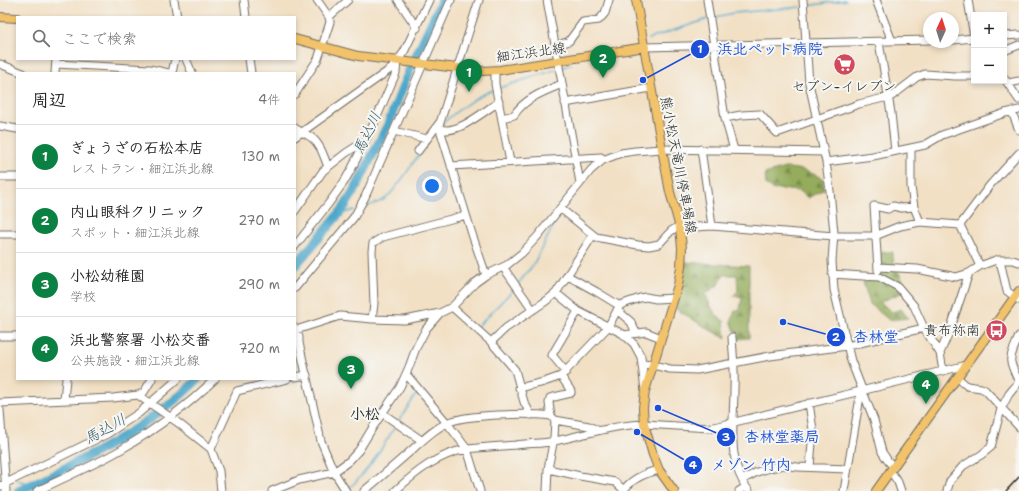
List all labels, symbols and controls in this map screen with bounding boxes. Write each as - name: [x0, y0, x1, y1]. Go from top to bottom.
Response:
- north arrow: [923, 12, 959, 48]
- map controls: [971, 12, 1007, 84]
- button: +: [971, 12, 1007, 48]
- search box: [16, 16, 296, 60]
- icon: search: [30, 27, 52, 49]
- text: ここで検索: [62, 29, 137, 49]
- callout: 浜北ペット病院: [690, 35, 831, 62]
- street label: 細江浜北線: [495, 38, 567, 66]
- text: 浜北ペット病院: [717, 39, 823, 59]
- text: 1: [697, 41, 703, 57]
- pin: 2: [590, 45, 616, 78]
- button: −: [971, 48, 1007, 84]
- supermarket icon: セブン-イレブン: [831, 51, 857, 77]
- pin: 1: [456, 59, 482, 92]
- place label: セブン-イレブン: [792, 77, 896, 95]
- text: 周辺: [32, 89, 66, 111]
- text: 4件: [258, 91, 280, 108]
- street label: 熊小松天竜川停車場線: [657, 95, 701, 235]
- water label: 馬込川: [348, 108, 386, 158]
- text: ぎょうざの石松本店: [70, 138, 204, 158]
- text: 1: [42, 148, 48, 165]
- text: 130 m: [242, 148, 280, 165]
- text: レストラン · 細江浜北線: [70, 160, 214, 177]
- your location: [422, 176, 442, 196]
- text: 内山眼科クリニック: [70, 202, 205, 222]
- text: 2: [40, 212, 50, 229]
- text: 270 m: [238, 212, 280, 229]
- text: スポット · 細江浜北線: [70, 224, 200, 241]
- text: 小松幼稚園: [70, 266, 145, 286]
- text: 3: [40, 276, 50, 293]
- text: 290 m: [238, 276, 280, 293]
- text: 学校: [70, 288, 96, 305]
- bus stop icon: 貴布祢南: [983, 317, 1009, 343]
- place label: 貴布祢南: [924, 321, 980, 339]
- callout: 杏林堂: [826, 323, 907, 350]
- text: 杏林堂: [853, 327, 899, 347]
- text: 2: [832, 329, 841, 345]
- text: 浜北警察署 小松交番: [70, 330, 210, 350]
- text: 4: [40, 340, 50, 357]
- text: 720 m: [239, 340, 280, 357]
- text: 公共施設 · 細江浜北線: [70, 352, 200, 369]
- pin: 3: [338, 356, 364, 389]
- pin: 4: [913, 371, 939, 404]
- district label: 小松: [350, 404, 380, 424]
- water label: 馬込川: [80, 409, 130, 449]
- callout: 杏林堂薬局: [716, 423, 827, 450]
- text: 杏林堂薬局: [744, 427, 820, 447]
- text: 3: [722, 429, 730, 445]
- callout: メゾン 竹内: [683, 451, 799, 478]
- text: メゾン 竹内: [711, 455, 791, 475]
- text: 4: [689, 457, 698, 473]

